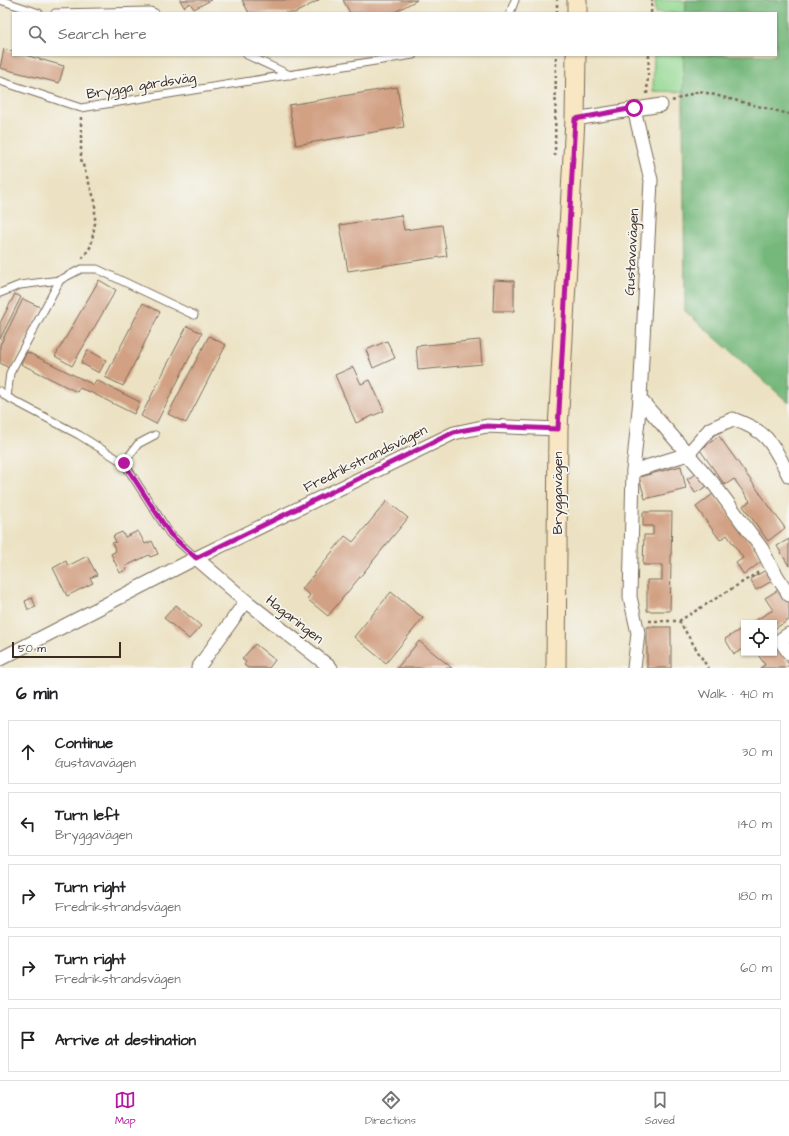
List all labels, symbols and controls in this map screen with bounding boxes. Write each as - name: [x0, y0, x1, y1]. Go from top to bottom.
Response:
- search box: [12, 12, 777, 56]
- icon: search: [26, 23, 48, 45]
- text: Search here: [58, 24, 147, 45]
- street label: Brygga gårdsväg: [85, 67, 197, 105]
- route start: [625, 99, 643, 117]
- street label: Gustavavägen: [620, 208, 644, 296]
- street label: Fredrikstrandsvägen: [300, 420, 431, 498]
- street label: Bryggavägen: [548, 451, 568, 535]
- route end: [115, 454, 133, 472]
- street label: Hagaringen: [261, 591, 328, 649]
- map controls: [741, 620, 777, 656]
- button: locate: [741, 620, 777, 656]
- scale bar: [12, 640, 121, 659]
- text: 50 m: [18, 641, 46, 656]
- text: 6 min: [16, 682, 58, 706]
- text: Walk · 410 m: [698, 685, 773, 703]
- text: Continue: [55, 733, 113, 754]
- icon: ahead: [17, 741, 39, 763]
- text: 30 m: [742, 743, 772, 761]
- text: Gustavavägen: [55, 754, 136, 772]
- text: Turn left: [55, 805, 119, 826]
- icon: left: [17, 813, 39, 835]
- text: 140 m: [738, 815, 772, 833]
- text: Bryggavägen: [55, 826, 132, 844]
- text: Turn right: [55, 877, 126, 898]
- icon: right: [17, 885, 39, 907]
- text: 180 m: [738, 887, 772, 905]
- text: Fredrikstrandsvägen: [55, 898, 181, 916]
- text: Turn right: [55, 949, 126, 970]
- icon: right: [17, 957, 39, 979]
- text: 60 m: [740, 959, 772, 977]
- text: Fredrikstrandsvägen: [55, 970, 181, 988]
- icon: arrive: [17, 1029, 39, 1051]
- text: Arrive at destination: [55, 1030, 196, 1051]
- tab: Map: [114, 1089, 136, 1128]
- tab: Directions: [365, 1089, 416, 1128]
- tab: Saved: [645, 1089, 675, 1128]

